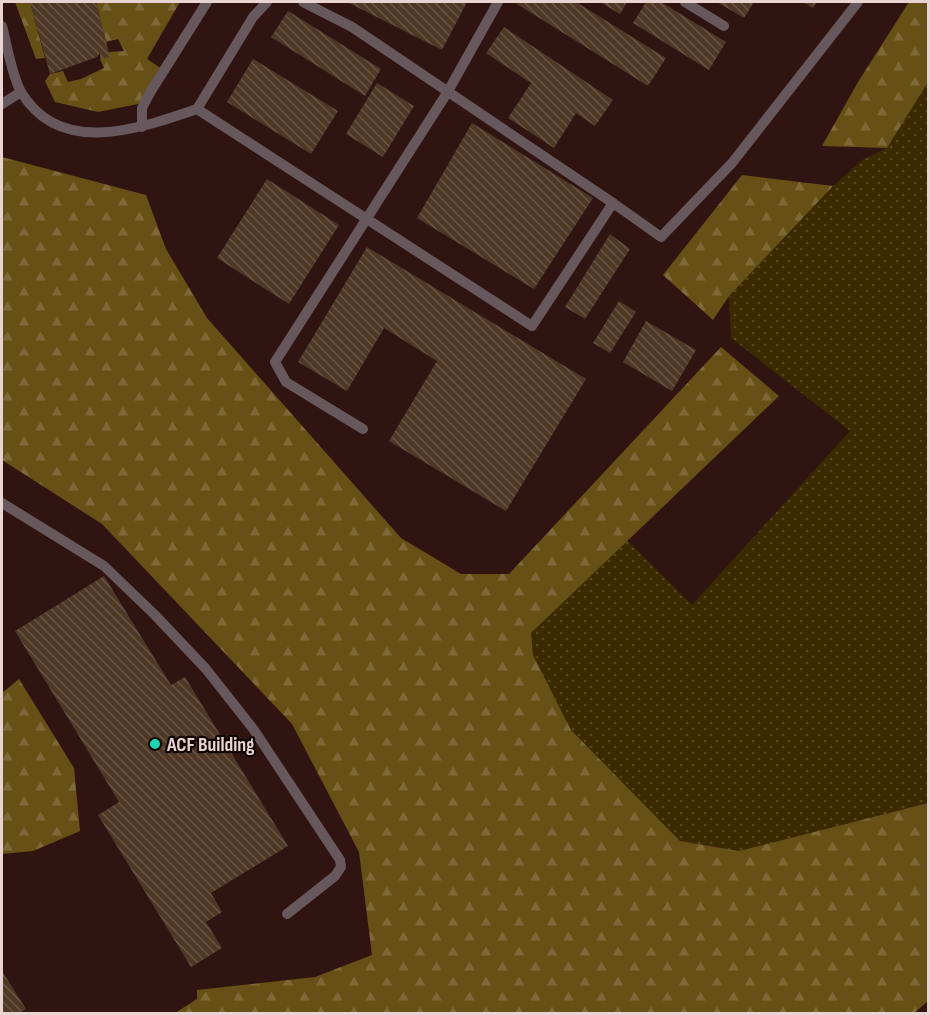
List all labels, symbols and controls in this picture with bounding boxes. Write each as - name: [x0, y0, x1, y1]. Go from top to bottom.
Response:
- place label: ACF Building: [166, 733, 255, 757]
- marker: ACF Building: [148, 737, 162, 751]

